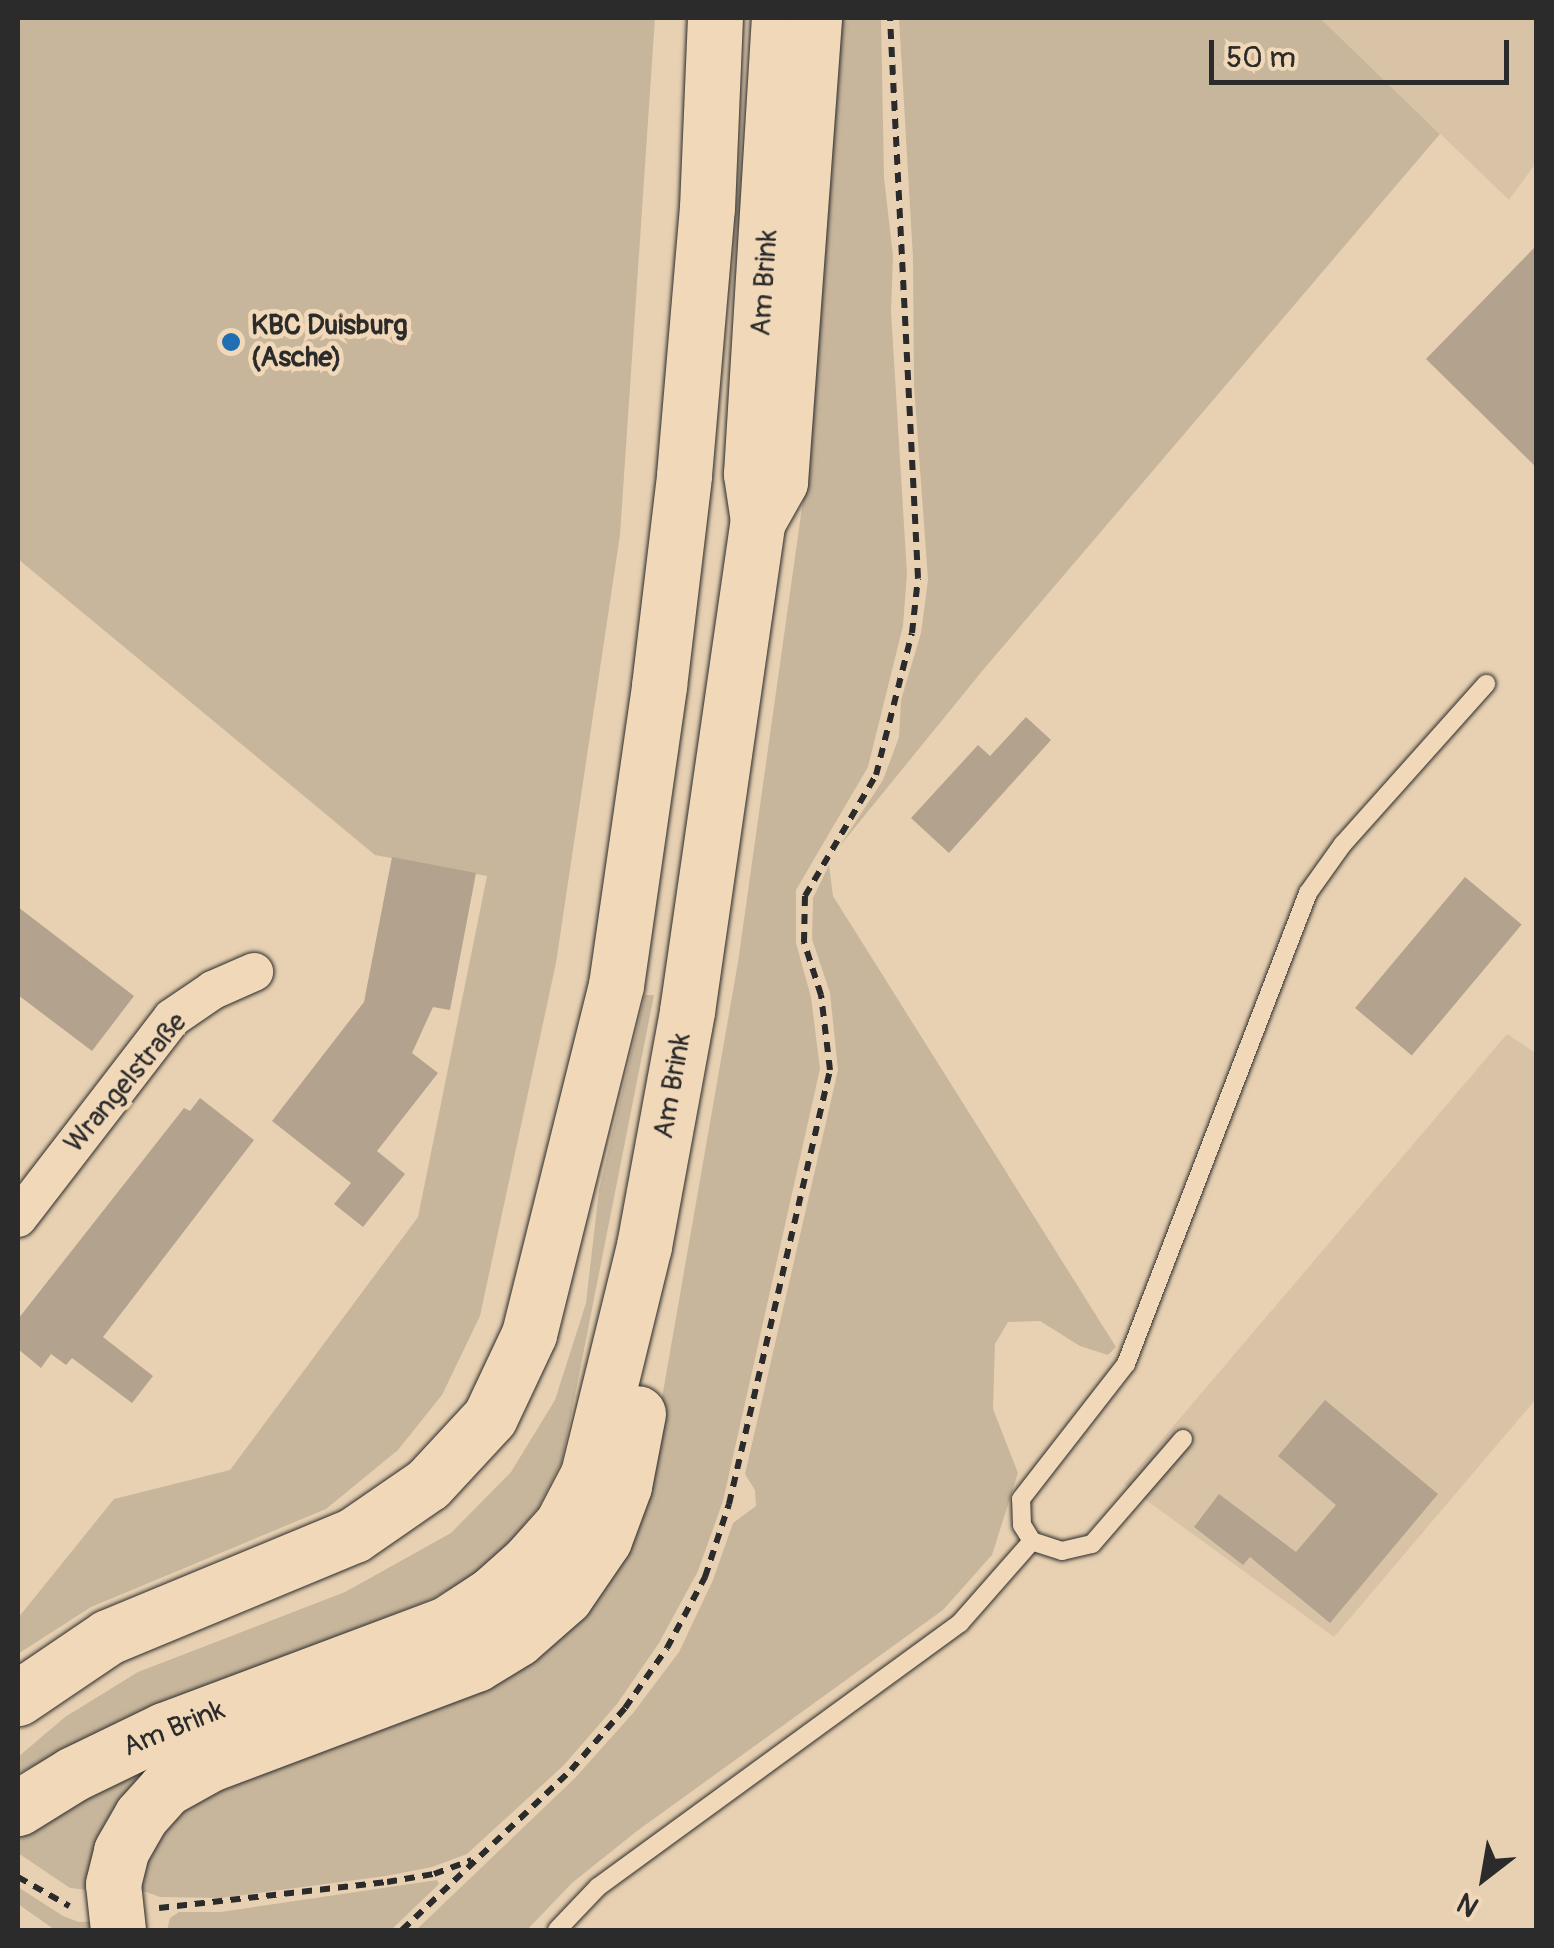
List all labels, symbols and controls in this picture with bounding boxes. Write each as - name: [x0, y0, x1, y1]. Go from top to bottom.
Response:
- scale bar: [1214, 20, 1514, 82]
- text: 50 m: [1226, 39, 1296, 76]
- street label: Am Brink: [745, 229, 785, 337]
- place label: KBC Duisburg (Asche): [251, 309, 408, 375]
- marker: KBC Duisburg (Asche): [220, 331, 242, 353]
- street label: Wrangelstraße: [58, 1006, 194, 1160]
- street label: Am Brink: [647, 1031, 699, 1141]
- street label: Am Brink: [118, 1693, 230, 1765]
- north arrow: [1434, 1828, 1534, 1928]
- text: N: [1451, 1884, 1485, 1924]

